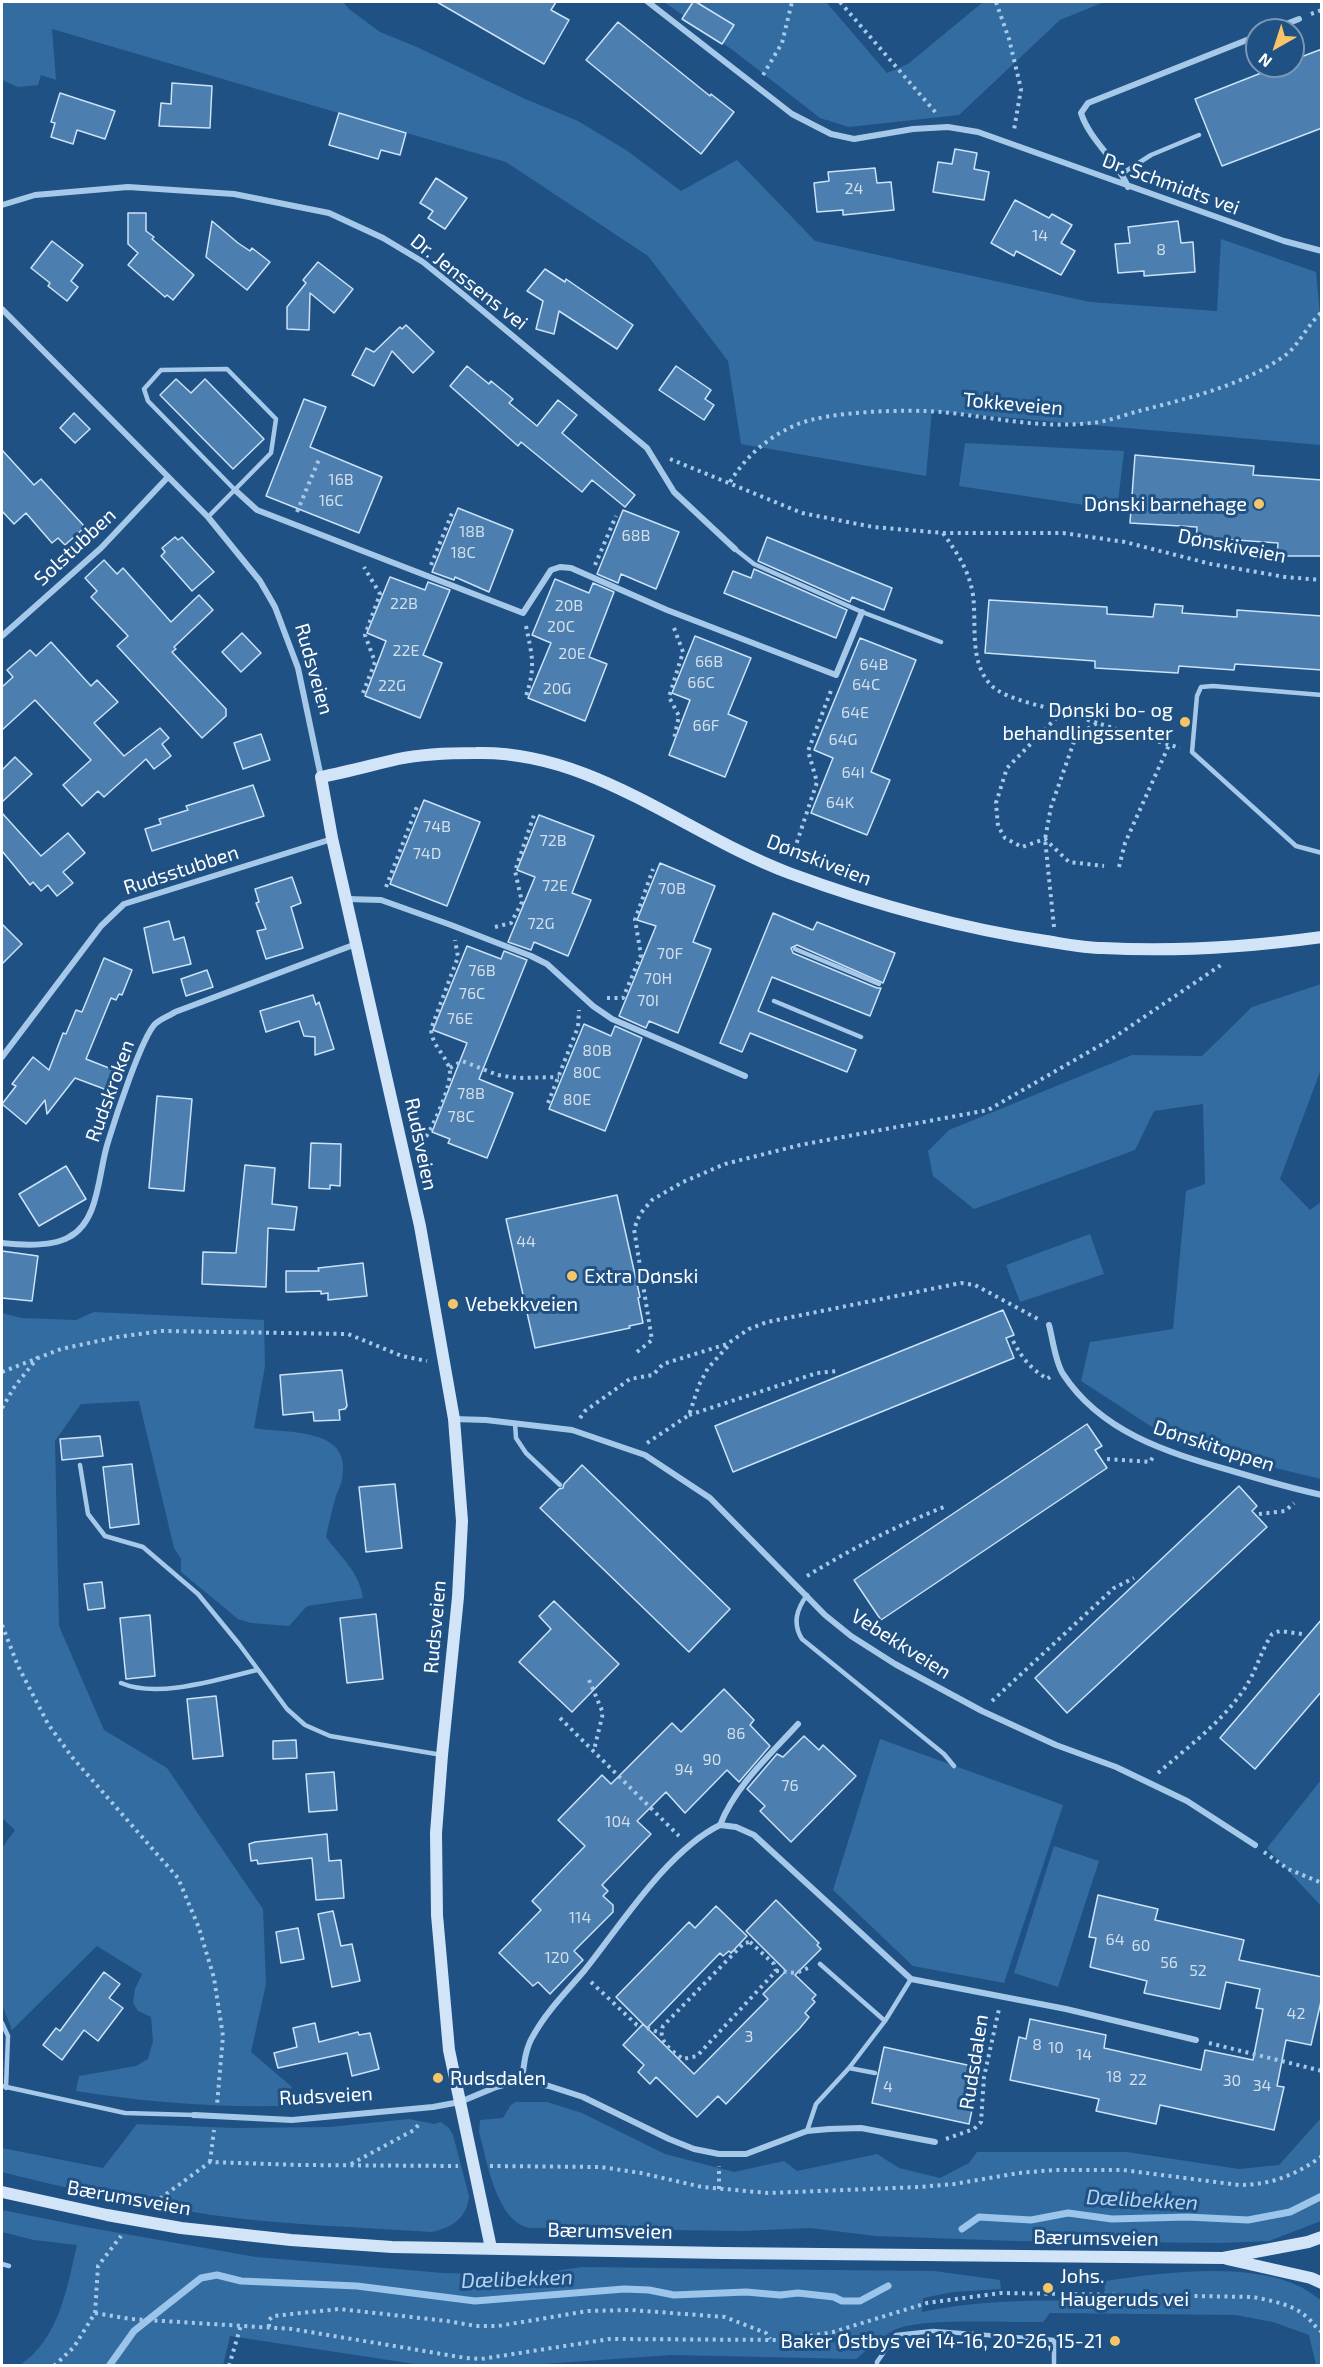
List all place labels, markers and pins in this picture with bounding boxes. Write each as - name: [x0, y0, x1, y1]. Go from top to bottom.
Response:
- place label: Dønski barnehage: [1084, 492, 1247, 516]
- marker: Dønski barnehage: [1252, 497, 1266, 511]
- place label: Dønski bo- og behandlingssenter: [1002, 698, 1173, 745]
- marker: Dønski bo- og behandlingssenter: [1178, 715, 1192, 729]
- place label: Extra Dønski: [584, 1264, 698, 1288]
- marker: Extra Dønski: [565, 1269, 579, 1283]
- place label: Vebekkveien: [465, 1292, 578, 1316]
- marker: Vebekkveien: [446, 1297, 460, 1311]
- place label: Rudsdalen: [450, 2066, 546, 2090]
- marker: Rudsdalen: [431, 2071, 445, 2085]
- place label: Johs. Haugeruds vei: [1060, 2264, 1189, 2311]
- marker: Johs. Haugeruds vei: [1041, 2281, 1055, 2295]
- place label: Baker Østbys vei 14-16, 20-26, 15-21: [780, 2329, 1103, 2353]
- marker: Baker Østbys vei 14-16, 20-26, 15-21: [1108, 2334, 1122, 2348]

